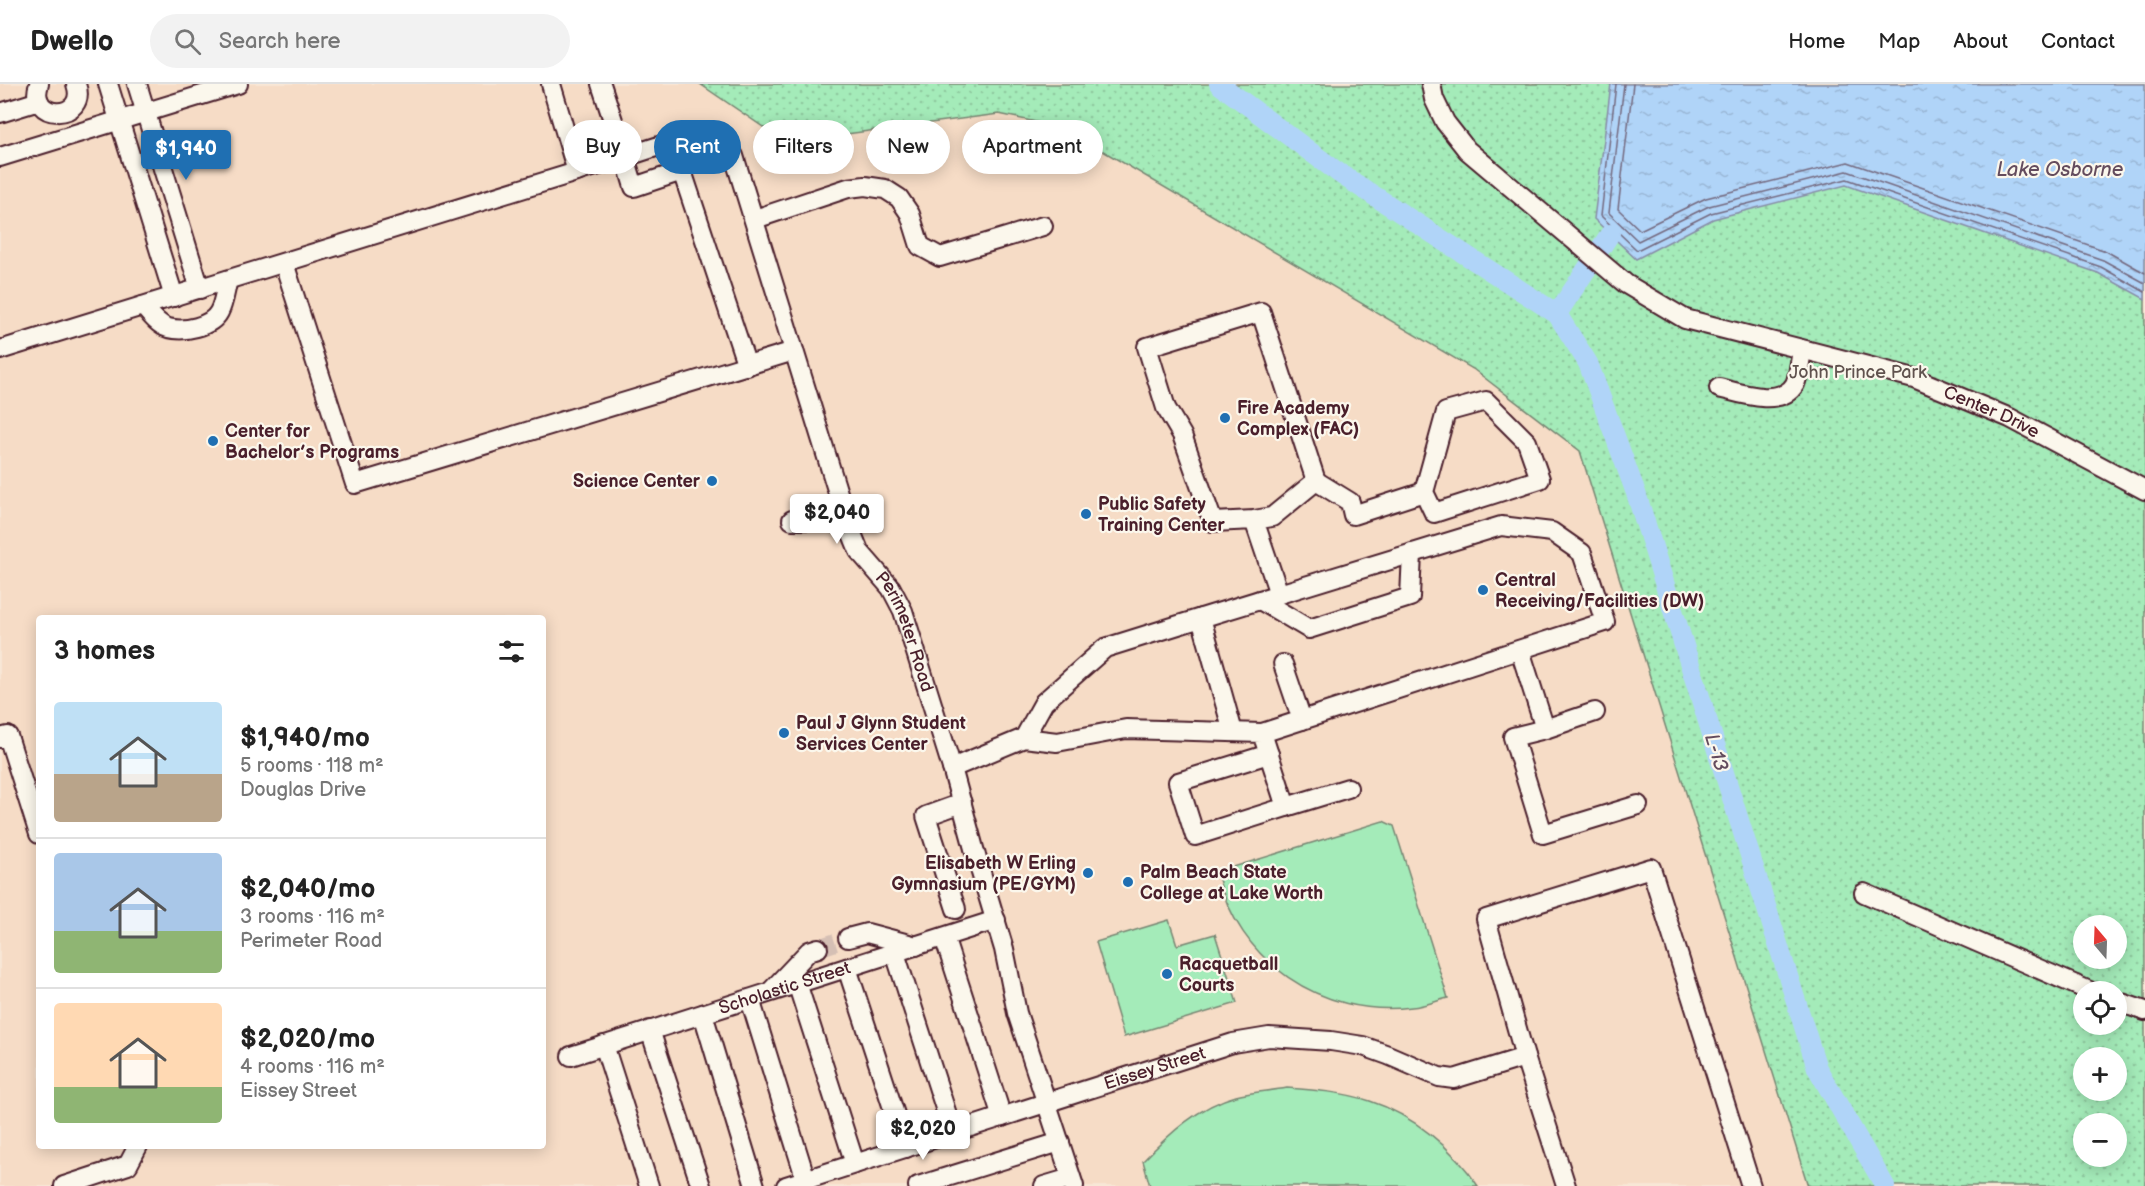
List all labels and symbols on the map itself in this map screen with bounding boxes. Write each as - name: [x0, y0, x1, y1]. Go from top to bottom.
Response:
- pin: $1,940: [137, 130, 235, 181]
- water label: Lake Osborne: [1997, 158, 2124, 182]
- park label: John Prince Park: [1789, 362, 1927, 383]
- street label: Center Drive: [1940, 381, 2043, 443]
- place label: Fire Academy Complex (FAC): [1237, 398, 1359, 440]
- marker: Fire Academy Complex (FAC): [1218, 411, 1232, 425]
- place label: Center for Bachelor’s Programs: [225, 421, 399, 463]
- marker: Center for Bachelor’s Programs: [206, 434, 220, 448]
- place label: Science Center: [573, 471, 701, 492]
- marker: Science Center: [705, 474, 719, 488]
- pin: $2,040: [788, 494, 886, 545]
- place label: Public Safety Training Center: [1098, 494, 1225, 536]
- marker: Public Safety Training Center: [1079, 507, 1093, 521]
- street label: Perimeter Road: [871, 568, 938, 694]
- place label: Central Receiving/Facilities (DW): [1495, 570, 1704, 612]
- marker: Central Receiving/Facilities (DW): [1476, 583, 1490, 597]
- place label: Paul J Glynn Student Services Center: [796, 713, 966, 755]
- marker: Paul J Glynn Student Services Center: [777, 726, 791, 740]
- water label: L-13: [1699, 731, 1733, 774]
- place label: Elisabeth W Erling Gymnasium (PE/GYM): [892, 853, 1076, 895]
- place label: Palm Beach State College at Lake Worth: [1140, 862, 1323, 904]
- marker: Elisabeth W Erling Gymnasium (PE/GYM): [1081, 866, 1095, 880]
- marker: Palm Beach State College at Lake Worth: [1121, 875, 1135, 889]
- north arrow: [2073, 915, 2127, 969]
- place label: Racquetball Courts: [1179, 954, 1278, 996]
- street label: Scholastic Street: [716, 957, 853, 1019]
- marker: Racquetball Courts: [1160, 967, 1174, 981]
- street label: Eissey Street: [1101, 1042, 1209, 1095]
- pin: $2,020: [874, 1110, 972, 1161]

